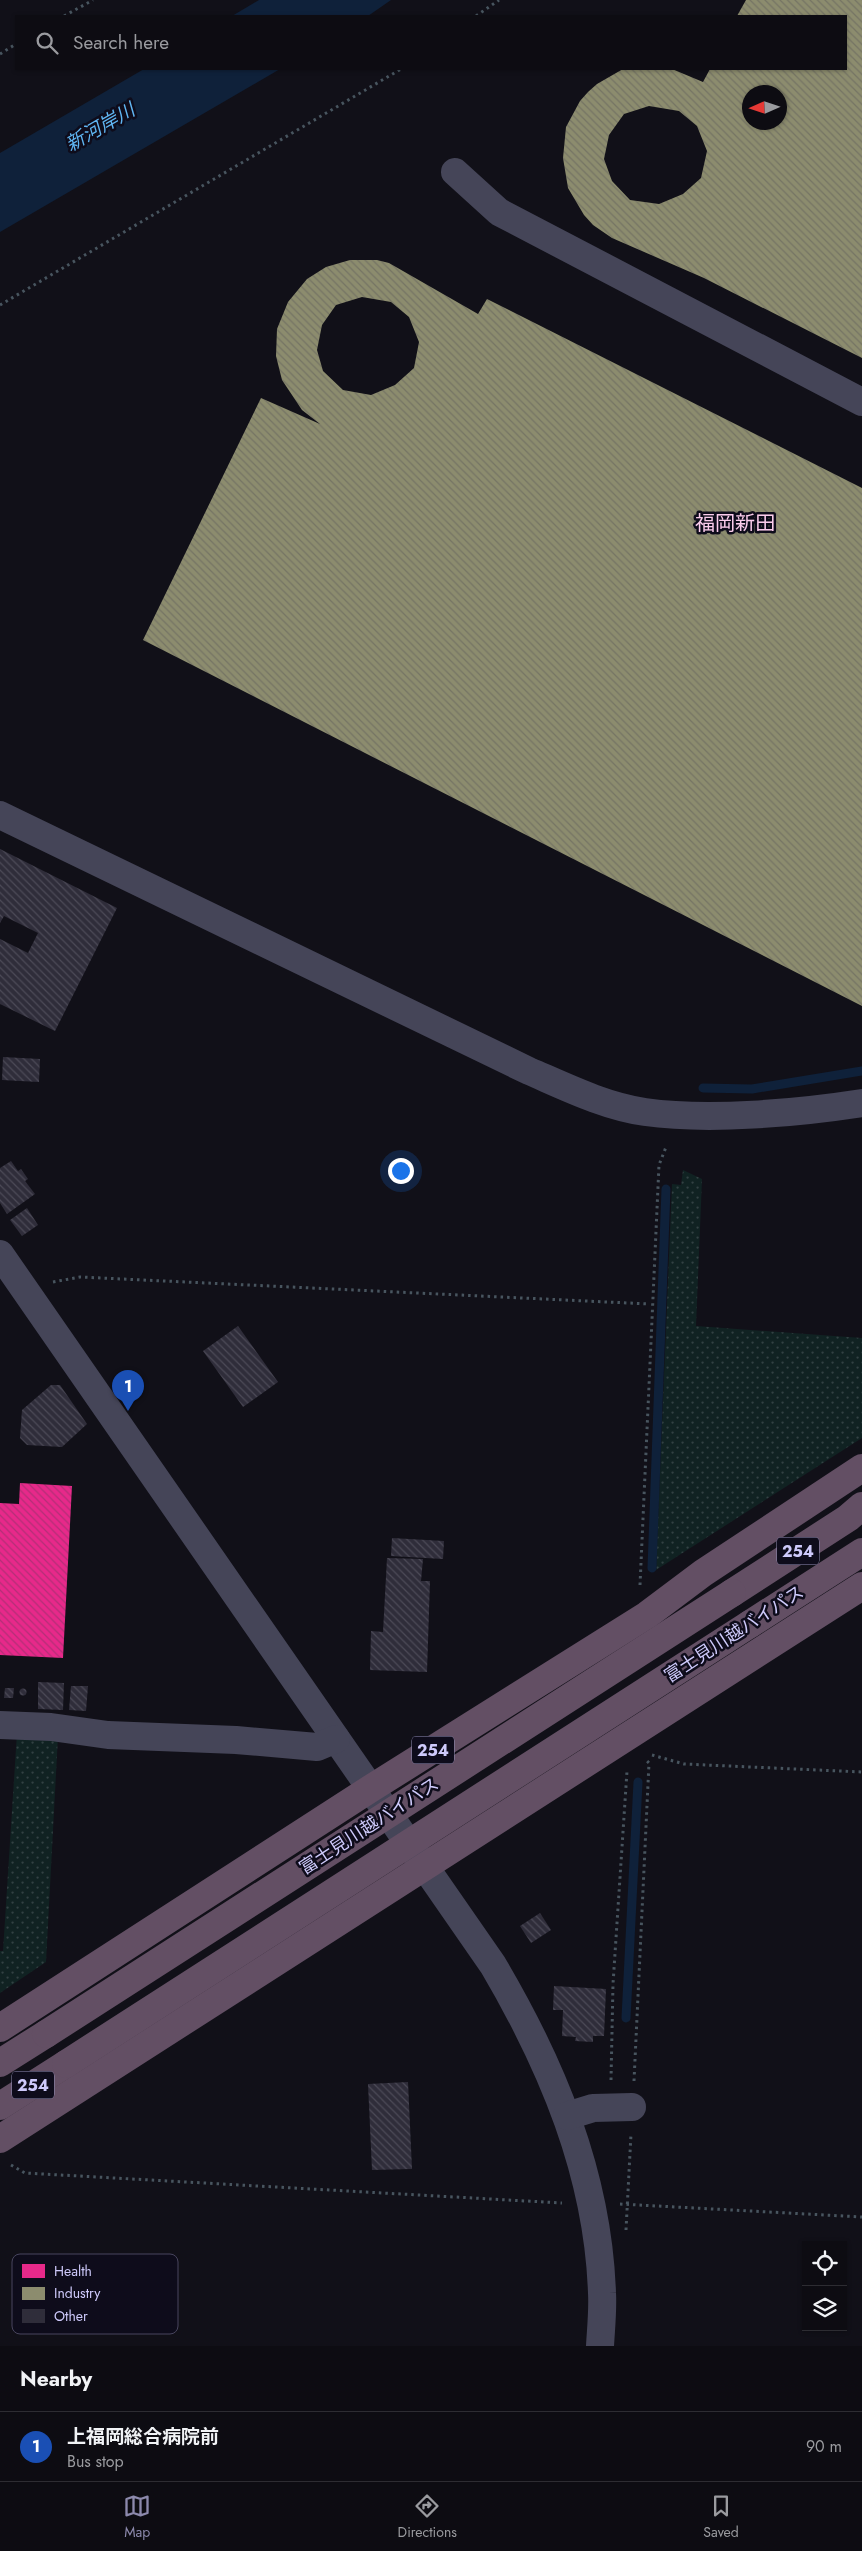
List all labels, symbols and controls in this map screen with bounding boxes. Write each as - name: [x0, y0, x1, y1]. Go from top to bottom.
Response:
- search box: [15, 15, 847, 70]
- icon: search: [33, 29, 61, 57]
- text: Search here: [73, 29, 169, 56]
- north arrow: [742, 85, 787, 130]
- water label: 新河岸川: [60, 95, 141, 158]
- district label: 福岡新田: [695, 509, 775, 538]
- your location: [388, 1158, 414, 1184]
- pin: 1: [112, 1370, 144, 1411]
- road number: 254: [777, 1538, 819, 1564]
- street label: 富士見川越バイパス: [659, 1579, 809, 1689]
- road number: 254: [412, 1736, 454, 1764]
- street label: 富士見川越バイパス: [294, 1771, 444, 1881]
- road number: 254: [12, 2072, 54, 2098]
- map controls: [802, 2241, 847, 2331]
- button: locate: [802, 2241, 847, 2286]
- legend: [12, 2254, 178, 2334]
- text: Health: [54, 2261, 92, 2281]
- text: Industry: [54, 2283, 101, 2303]
- button: layers: [802, 2286, 847, 2331]
- text: Other: [54, 2306, 88, 2326]
- text: Nearby: [20, 2364, 92, 2394]
- text: 上福岡総合病院前: [67, 2423, 219, 2450]
- text: 1: [32, 2435, 40, 2458]
- text: 90 m: [806, 2435, 842, 2458]
- text: Bus stop: [67, 2450, 124, 2473]
- tab: Map: [123, 2492, 151, 2542]
- tab: Directions: [398, 2492, 457, 2542]
- tab: Saved: [703, 2492, 739, 2542]

